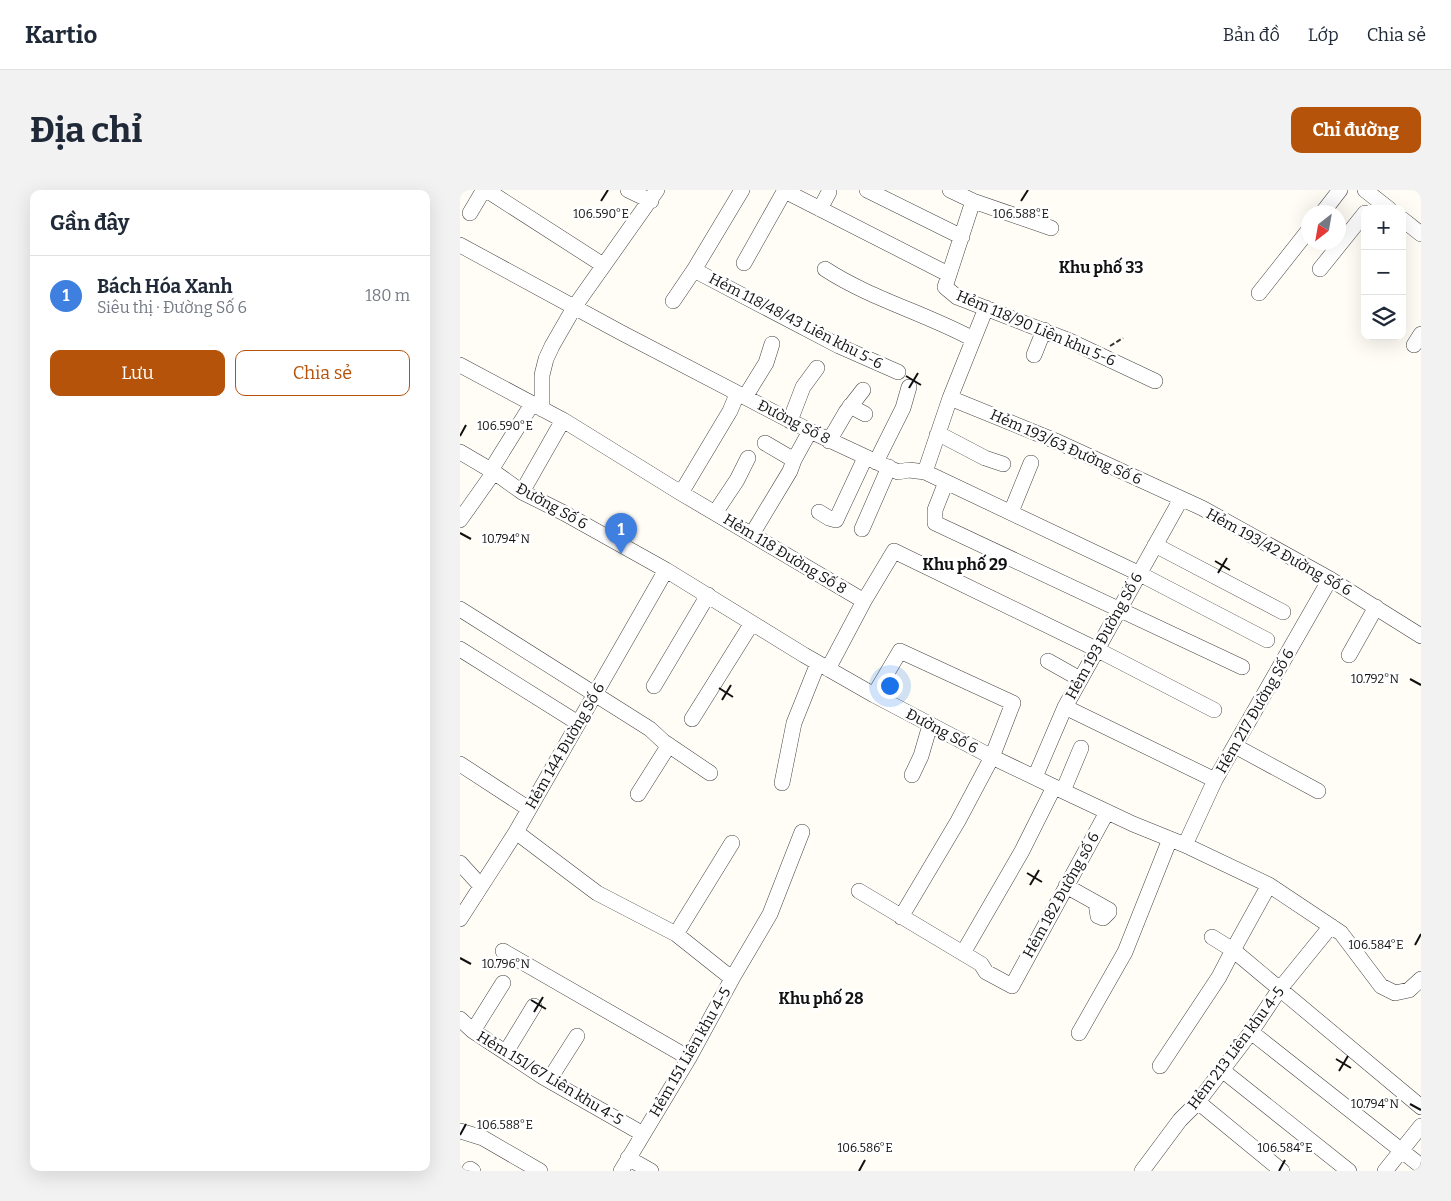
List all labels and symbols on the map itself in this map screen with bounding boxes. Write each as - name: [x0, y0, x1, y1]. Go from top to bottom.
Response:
- north arrow: [1301, 205, 1346, 250]
- text: 106.590°E: [573, 207, 629, 221]
- text: 106.588°E: [993, 207, 1049, 221]
- district label: Khu phố 33: [1059, 257, 1143, 277]
- street label: Hẻm 118/48/43 Liên khu 5-6: [706, 269, 886, 373]
- street label: Hẻm 118/90 Liên khu 5-6: [954, 286, 1119, 370]
- street label: Đường Số 8: [755, 396, 833, 448]
- street label: Hẻm 193/63 Đường Số 6: [987, 405, 1145, 489]
- text: 106.590°E: [477, 419, 533, 433]
- street label: Đường Số 6: [513, 479, 591, 533]
- street label: Hẻm 193/42 Đường Số 6: [1203, 504, 1355, 600]
- street label: Hẻm 118 Đường Số 8: [720, 510, 850, 598]
- pin: 1: [605, 513, 637, 554]
- text: 10.794°N: [482, 532, 530, 546]
- district label: Khu phố 29: [922, 554, 1008, 574]
- street label: Hẻm 193 Đường Số 6: [1062, 569, 1146, 703]
- street label: Hẻm 217 Đường Số 6: [1212, 645, 1298, 776]
- text: 10.792°N: [1351, 672, 1399, 686]
- your location: [877, 673, 903, 699]
- street label: Hẻm 144 Đường Số 6: [522, 680, 609, 812]
- street label: Đường Số 6: [903, 705, 981, 758]
- street label: Hẻm 182 Đường số 6: [1019, 829, 1103, 961]
- text: 106.584°E: [1348, 938, 1404, 952]
- text: 10.796°N: [482, 957, 531, 971]
- street label: Hẻm 213 Liên khu 4-5: [1184, 983, 1288, 1113]
- street label: Hẻm 151 Liên khu 4-5: [646, 984, 734, 1120]
- district label: Khu phố 28: [778, 988, 864, 1008]
- street label: Hẻm 151/67 Liên khu 4-5: [474, 1027, 626, 1129]
- text: 10.794°N: [1351, 1097, 1399, 1111]
- text: 106.588°E: [477, 1118, 533, 1132]
- text: 106.586°E: [837, 1141, 893, 1155]
- text: 106.584°E: [1257, 1141, 1313, 1155]

